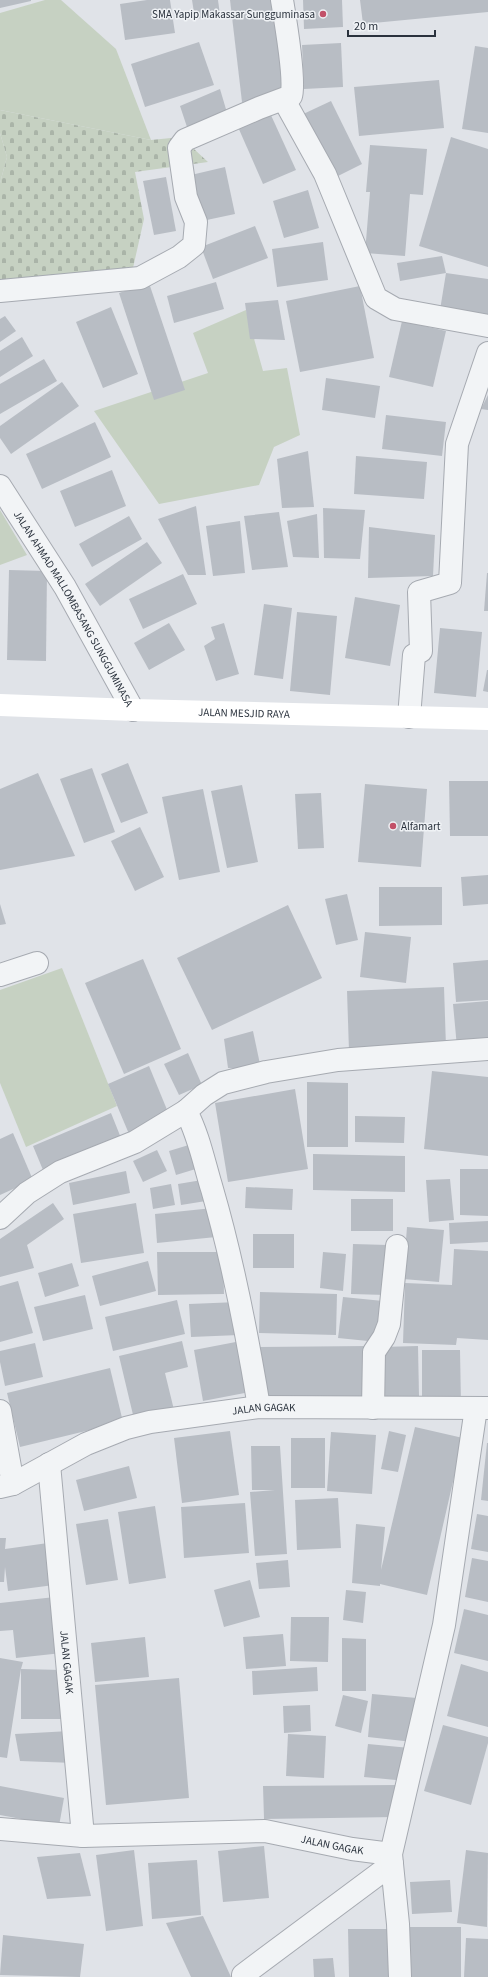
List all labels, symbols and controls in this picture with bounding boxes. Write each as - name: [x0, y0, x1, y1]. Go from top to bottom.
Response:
- place label: SMA Yapip Makassar Sungguminasa: [152, 7, 315, 22]
- marker: SMA Yapip Makassar Sungguminasa: [318, 9, 328, 19]
- scale bar: [348, 12, 435, 38]
- text: 20 m: [354, 18, 378, 35]
- street label: JALAN AHMAD MALLOMBASANG SUNGGUMINASA: [10, 508, 137, 709]
- street label: JALAN MESJID RAYA: [198, 705, 290, 722]
- place label: Alfamart: [401, 819, 441, 834]
- marker: Alfamart: [388, 821, 398, 831]
- street label: JALAN GAGAK: [231, 1400, 296, 1419]
- street label: JALAN GAGAK: [56, 1630, 77, 1695]
- street label: JALAN GAGAK: [299, 1832, 365, 1858]

